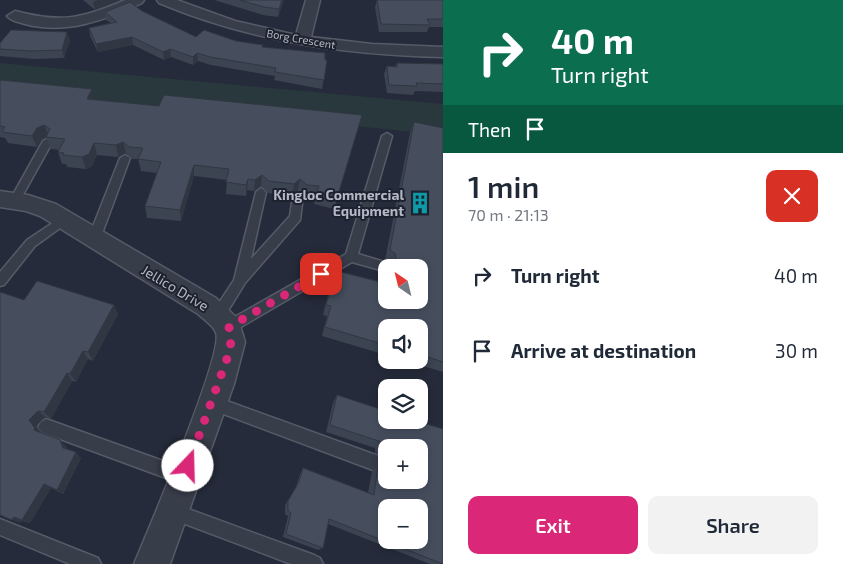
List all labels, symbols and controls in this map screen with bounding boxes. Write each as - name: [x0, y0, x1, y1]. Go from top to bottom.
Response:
- text: 40 m: [551, 19, 634, 61]
- icon: right: [468, 20, 533, 85]
- street label: Borg Crescent: [266, 26, 337, 51]
- text: Turn right: [551, 61, 649, 87]
- icon: arrive: [521, 115, 549, 143]
- text: Then: [468, 118, 511, 141]
- text: 1 min: [468, 168, 539, 204]
- button: close: [766, 170, 818, 222]
- place label: Kingloc Commercial Equipment: [273, 186, 404, 219]
- building icon: Kingloc Commercial Equipment: [407, 190, 433, 216]
- text: 70 m · 21:13: [468, 205, 549, 224]
- pin: [300, 253, 342, 295]
- north arrow: [378, 259, 428, 309]
- map controls: [378, 259, 428, 549]
- icon: arrive: [307, 260, 335, 288]
- street label: Jellico Drive: [139, 261, 212, 314]
- icon: right: [468, 262, 496, 290]
- text: Turn right: [511, 264, 599, 287]
- text: 40 m: [774, 264, 818, 287]
- button: sound: [378, 319, 428, 369]
- icon: arrive: [468, 337, 496, 365]
- text: Arrive at destination: [511, 339, 696, 362]
- text: 30 m: [775, 339, 818, 362]
- button: layers: [378, 379, 428, 429]
- position arrow: [161, 439, 213, 491]
- button: +: [378, 439, 428, 489]
- button: Exit: [468, 496, 638, 554]
- button: Share: [648, 496, 818, 554]
- button: −: [378, 499, 428, 549]

